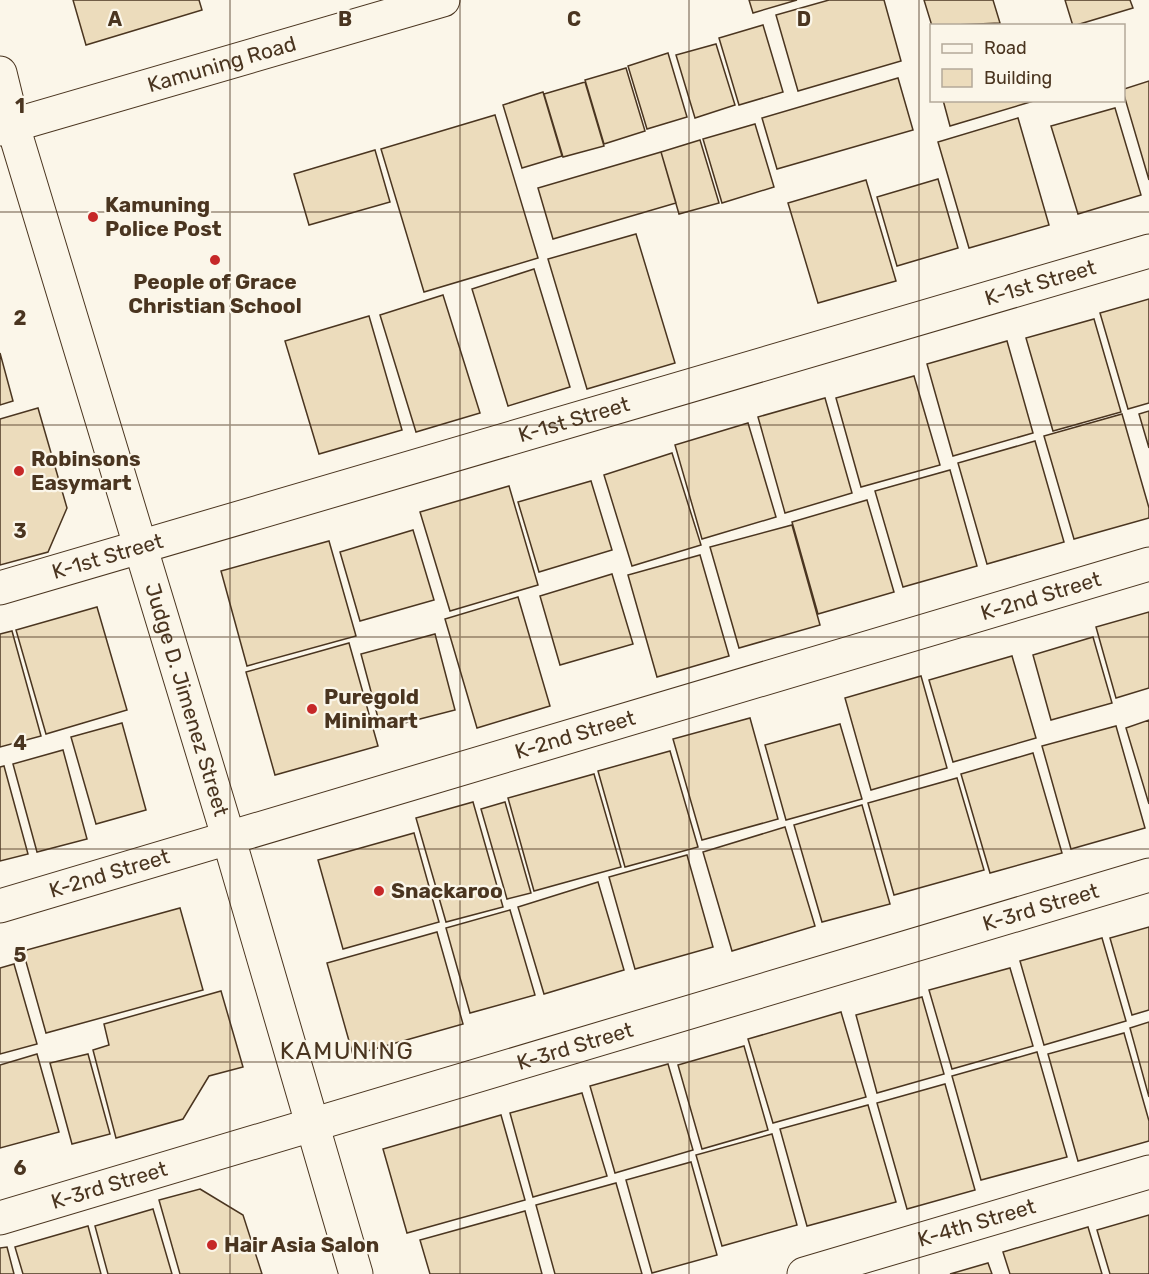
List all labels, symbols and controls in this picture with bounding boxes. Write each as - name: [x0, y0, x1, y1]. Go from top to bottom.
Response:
- text: A: [108, 7, 123, 31]
- text: B: [338, 7, 352, 31]
- text: C: [567, 7, 581, 31]
- text: D: [797, 7, 811, 31]
- legend: [930, 24, 1125, 102]
- street label: Kamuning Road: [144, 30, 299, 97]
- text: Road: [984, 37, 1027, 59]
- text: Building: [984, 67, 1052, 89]
- text: 1: [15, 94, 25, 118]
- place label: Kamuning Police Post: [105, 192, 222, 241]
- marker: Kamuning Police Post: [86, 210, 100, 224]
- marker: People of Grace Christian School: [208, 253, 222, 267]
- street label: K-1st Street: [982, 254, 1099, 311]
- place label: People of Grace Christian School: [128, 269, 302, 318]
- text: 2: [14, 306, 27, 330]
- street label: K-1st Street: [515, 391, 632, 447]
- place label: Robinsons Easymart: [31, 446, 141, 495]
- marker: Robinsons Easymart: [12, 464, 26, 478]
- text: 3: [13, 519, 27, 543]
- street label: K-1st Street: [49, 528, 166, 584]
- street label: K-2nd Street: [978, 566, 1104, 625]
- street label: Judge D. Jimenez Street: [140, 580, 234, 819]
- place label: Puregold Minimart: [324, 684, 419, 733]
- marker: Puregold Minimart: [305, 702, 319, 716]
- street label: K-2nd Street: [512, 705, 638, 764]
- text: 4: [13, 731, 27, 755]
- street label: K-2nd Street: [46, 843, 172, 903]
- place label: Snackaroo: [391, 878, 503, 903]
- street label: K-3rd Street: [979, 878, 1102, 936]
- marker: Snackaroo: [372, 884, 386, 898]
- text: 5: [14, 943, 27, 967]
- street label: K-3rd Street: [514, 1017, 636, 1075]
- district label: KAMUNING: [280, 1037, 414, 1065]
- text: 6: [13, 1156, 27, 1180]
- street label: K-3rd Street: [48, 1156, 170, 1214]
- street label: K-4th Street: [915, 1193, 1038, 1252]
- place label: Hair Asia Salon: [224, 1232, 379, 1257]
- marker: Hair Asia Salon: [205, 1238, 219, 1252]

